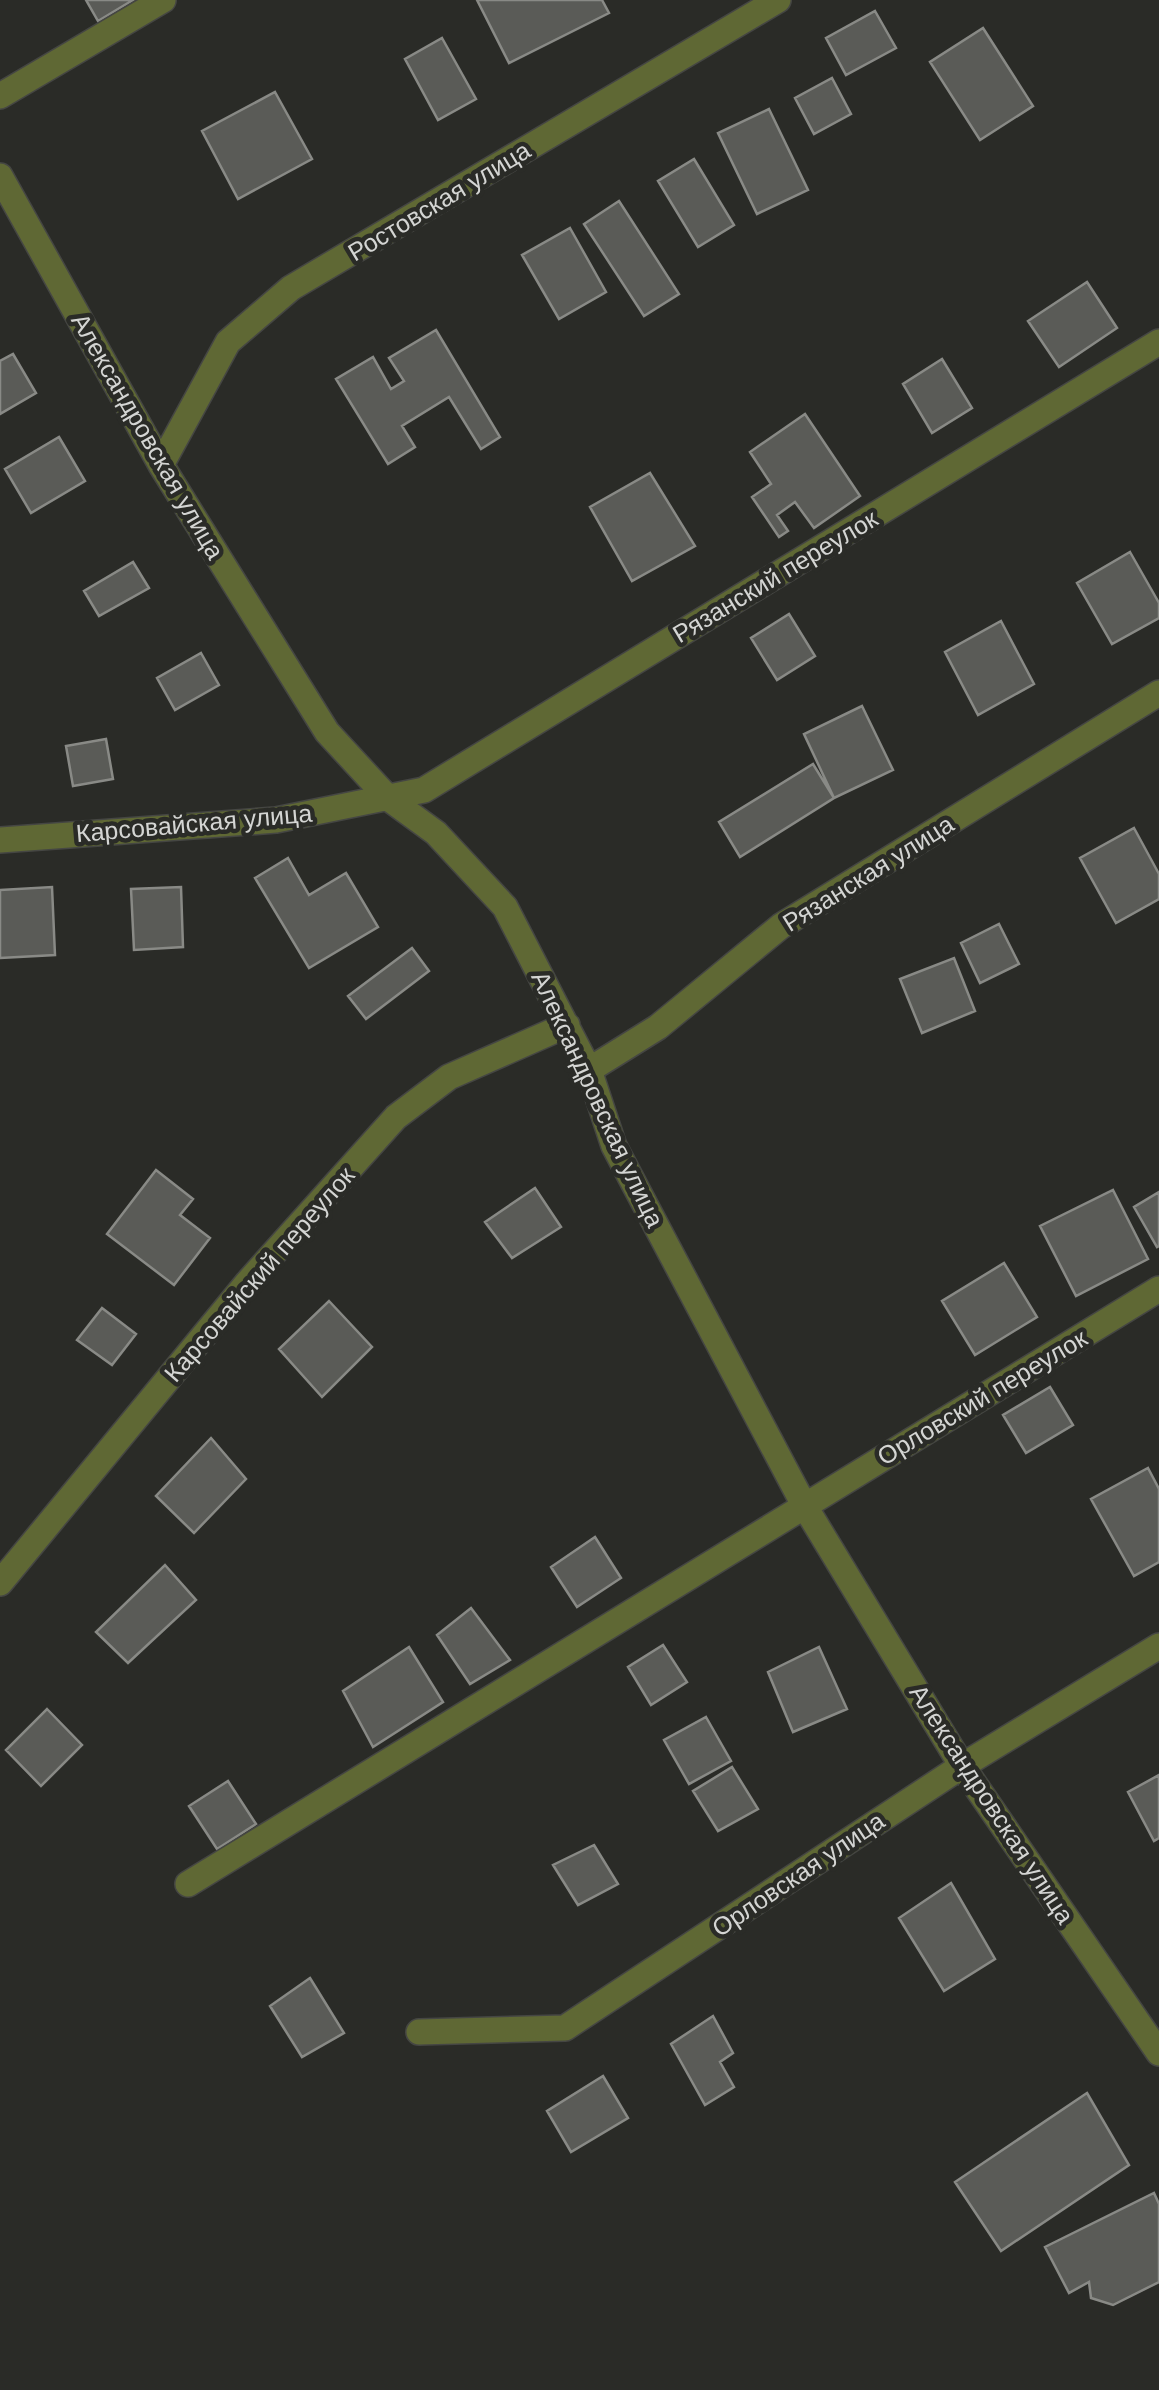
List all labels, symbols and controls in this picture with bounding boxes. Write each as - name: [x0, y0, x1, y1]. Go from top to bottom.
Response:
- street label: Ростовская улица: [343, 136, 535, 266]
- street label: Александровская улица: [66, 308, 230, 564]
- street label: Рязанский переулок: [668, 503, 883, 648]
- street label: Карсовайская улица: [75, 799, 313, 847]
- street label: Рязанская улица: [778, 809, 958, 937]
- street label: Александровская улица: [526, 967, 670, 1231]
- street label: Карсовайский переулок: [158, 1160, 360, 1387]
- street label: Орловский переулок: [872, 1323, 1093, 1471]
- street label: Александровская улица: [904, 1679, 1080, 1929]
- street label: Орловская улица: [707, 1806, 889, 1942]

